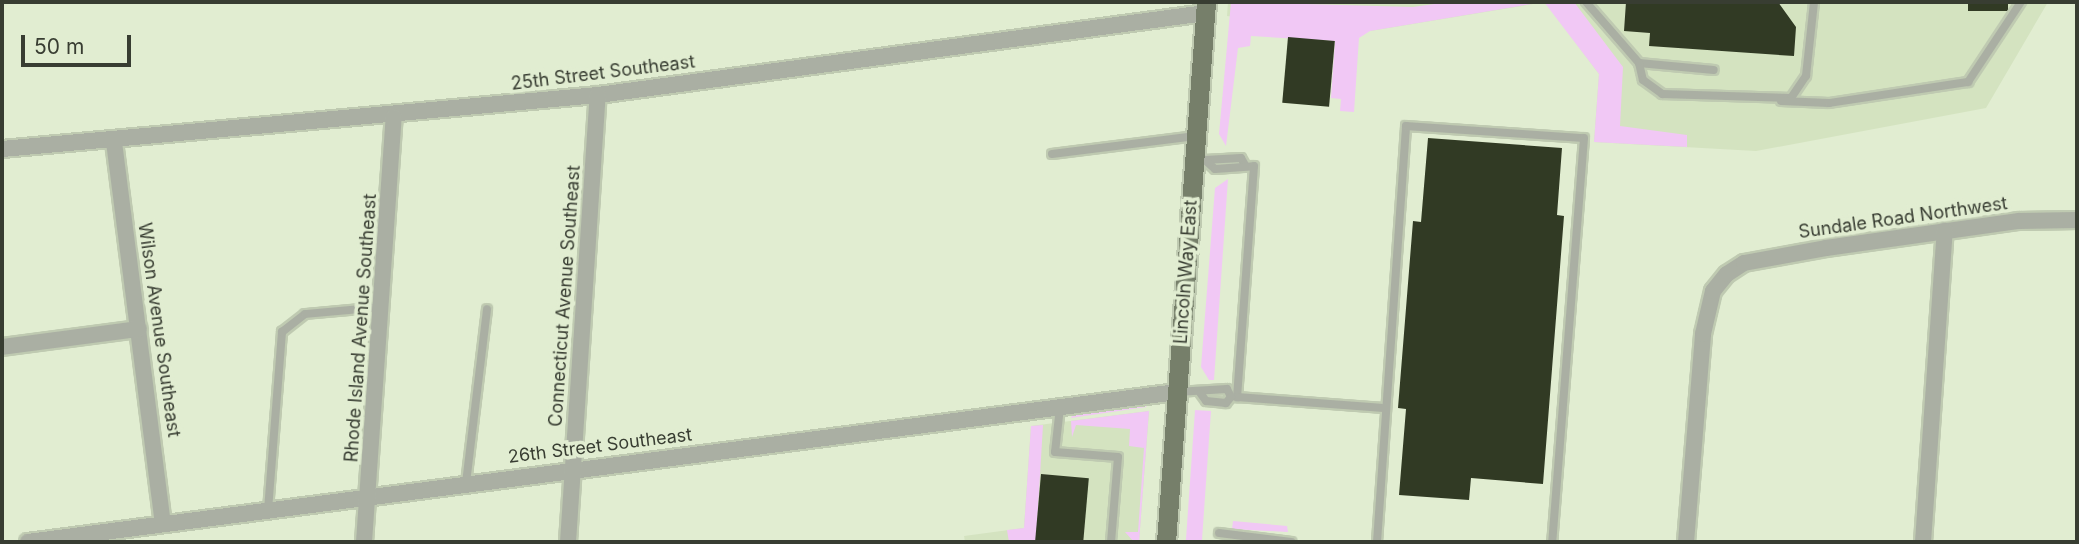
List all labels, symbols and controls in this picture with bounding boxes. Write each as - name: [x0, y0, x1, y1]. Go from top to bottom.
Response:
- scale bar: [24, 21, 135, 65]
- text: 50 m: [34, 34, 84, 59]
- street label: 25th Street Southeast: [510, 51, 696, 95]
- street label: Connecticut Avenue Southeast: [545, 165, 585, 427]
- street label: Rhode Island Avenue Southeast: [341, 193, 381, 463]
- street label: Sundale Road Northwest: [1797, 193, 2009, 243]
- street label: Lincoln Way East: [1170, 199, 1202, 345]
- street label: Wilson Avenue Southeast: [133, 221, 185, 439]
- street label: 26th Street Southeast: [507, 424, 693, 468]

